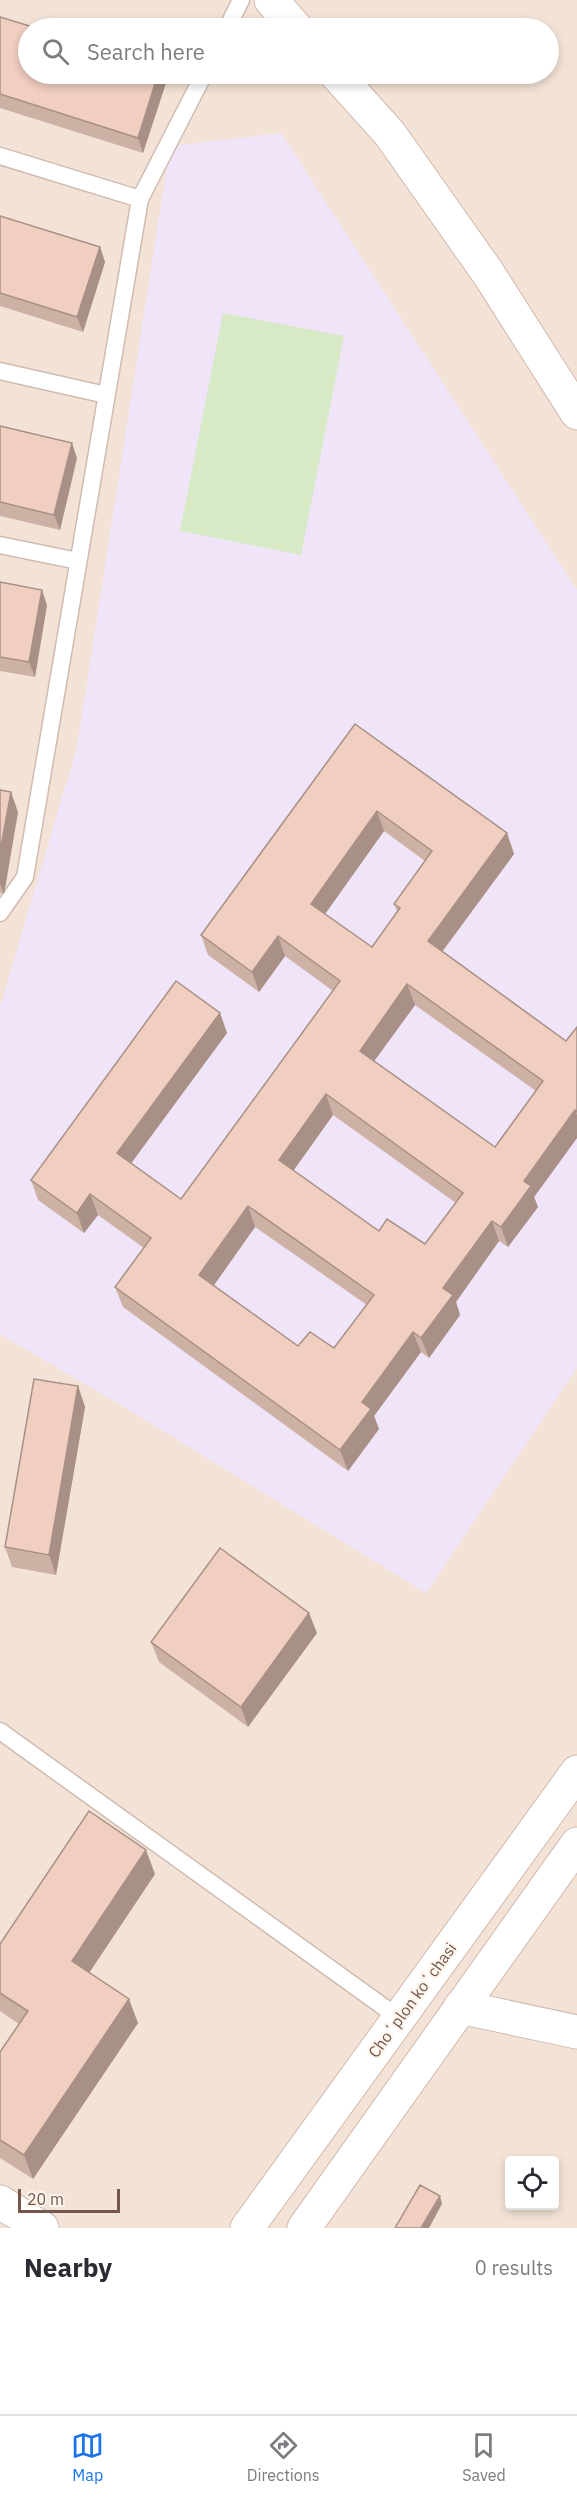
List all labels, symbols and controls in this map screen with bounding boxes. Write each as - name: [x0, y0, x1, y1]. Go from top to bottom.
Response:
- search box: [18, 18, 559, 84]
- icon: search: [39, 35, 72, 68]
- text: Search here: [87, 37, 205, 66]
- street label: Choʻplon koʻchasi: [364, 1939, 460, 2061]
- map controls: [505, 2156, 559, 2210]
- button: locate: [505, 2156, 559, 2210]
- scale bar: [18, 2186, 120, 2214]
- text: 20 m: [27, 2189, 64, 2209]
- text: Nearby: [24, 2250, 112, 2284]
- text: 0 results: [475, 2254, 553, 2281]
- tab: Map: [71, 2429, 104, 2485]
- tab: Directions: [247, 2429, 320, 2485]
- tab: Saved: [462, 2429, 506, 2485]

